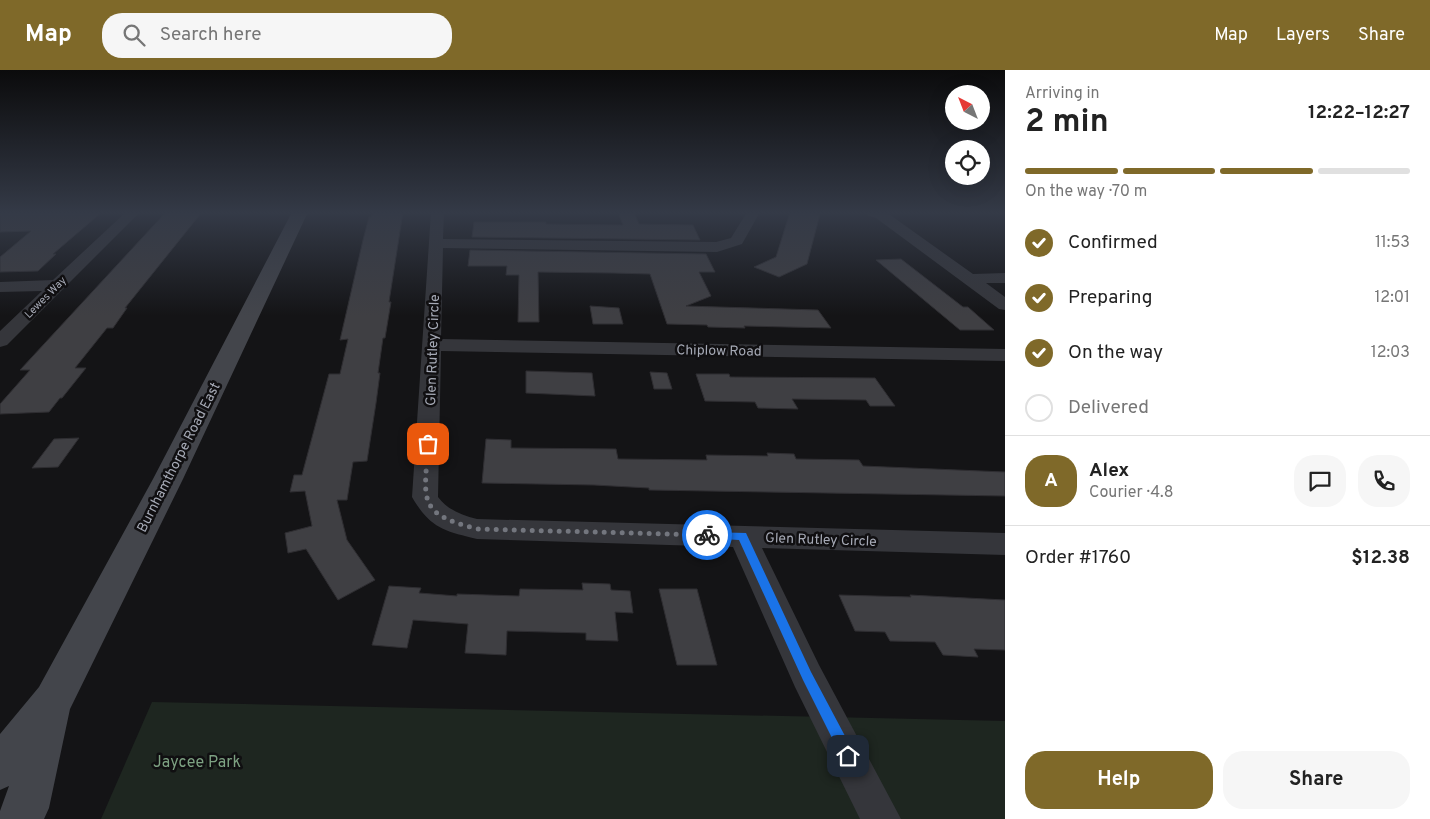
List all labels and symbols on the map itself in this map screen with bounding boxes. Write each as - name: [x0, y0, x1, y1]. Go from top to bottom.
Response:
- north arrow: [945, 85, 990, 130]
- street label: Lewes Way: [22, 274, 70, 322]
- street label: Glen Rutley Circle: [423, 294, 444, 406]
- street label: Chiplow Road: [676, 342, 762, 361]
- street label: Burnhamthorpe Road East: [134, 380, 225, 535]
- pin: [407, 423, 449, 465]
- courier: [682, 510, 732, 560]
- street label: Glen Rutley Circle: [765, 530, 877, 551]
- pin: [827, 735, 869, 777]
- park label: Jaycee Park: [153, 753, 241, 773]

